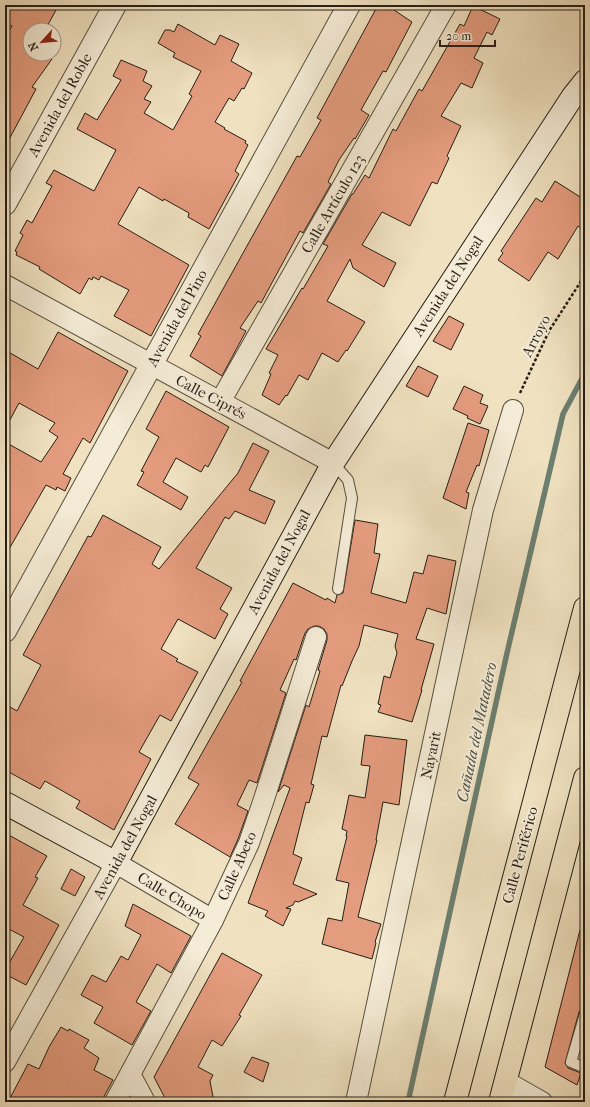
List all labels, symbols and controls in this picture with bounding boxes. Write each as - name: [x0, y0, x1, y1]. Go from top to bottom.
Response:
- north arrow: [22, 22, 62, 62]
- scale bar: [440, 22, 495, 48]
- text: 20 m: [446, 29, 471, 43]
- text: N: [26, 39, 41, 53]
- street label: Avenida del Roble: [24, 50, 96, 161]
- street label: Calle Artículo 123: [297, 151, 369, 257]
- street label: Avenida del Nogal: [408, 232, 487, 340]
- street label: Avenida del Pino: [142, 266, 211, 370]
- street label: Arroyo: [517, 312, 554, 361]
- street label: Calle Ciprés: [173, 371, 250, 423]
- street label: Avenida del Nogal: [243, 507, 314, 618]
- water label: Cañada del Matadero: [452, 660, 501, 804]
- street label: Nayarit: [417, 729, 445, 781]
- street label: Avenida del Nogal: [88, 792, 161, 903]
- street label: Calle Periférico: [498, 804, 542, 906]
- street label: Calle Abeto: [214, 828, 260, 903]
- street label: Calle Chopo: [134, 868, 210, 924]

